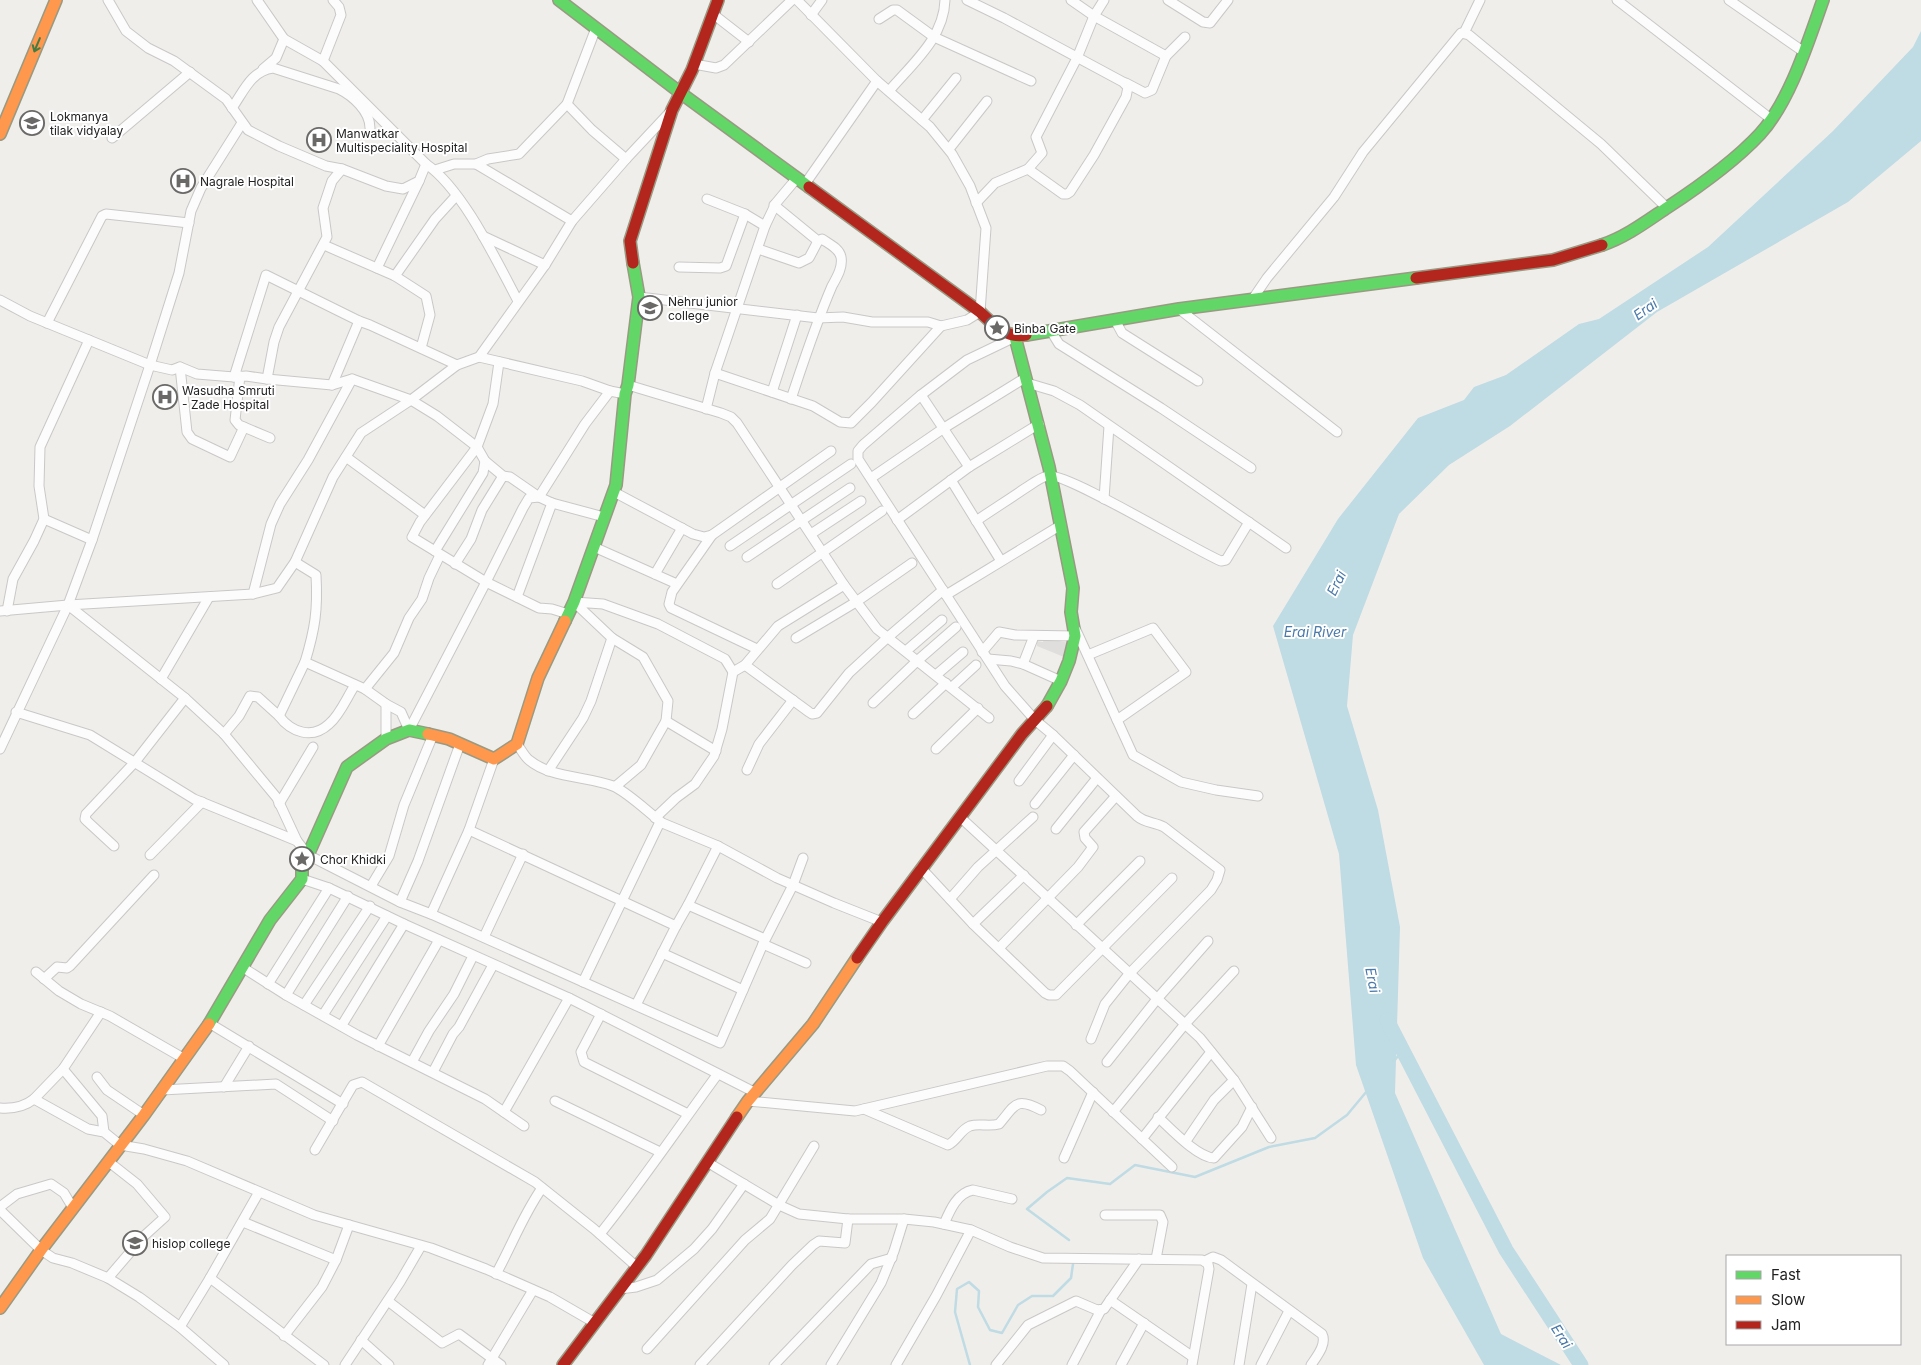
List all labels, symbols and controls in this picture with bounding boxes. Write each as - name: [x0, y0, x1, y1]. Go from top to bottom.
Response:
- one-way arrow: [32, 37, 42, 52]
- place label: Lokmanya tilak vidyalay: [50, 109, 123, 138]
- school or university icon: Lokmanya tilak vidyalay: [19, 110, 45, 136]
- place label: Manwatkar Multispeciality Hospital: [336, 126, 467, 155]
- hospital icon: Manwatkar Multispeciality Hospital: [306, 127, 332, 153]
- hospital icon: Nagrale Hospital: [170, 168, 196, 194]
- place label: Nagrale Hospital: [200, 174, 294, 189]
- place label: Nehru junior college: [668, 294, 738, 323]
- water label: Erai: [1630, 294, 1661, 323]
- school or university icon: Nehru junior college: [637, 295, 663, 321]
- place icon: Binba Gate: [984, 315, 1010, 341]
- place label: Binba Gate: [1014, 321, 1076, 336]
- place label: Wasudha Smruti - Zade Hospital: [182, 383, 275, 412]
- hospital icon: Wasudha Smruti - Zade Hospital: [152, 384, 178, 410]
- water label: Erai: [1323, 567, 1349, 598]
- water label: Erai River: [1284, 623, 1347, 640]
- place icon: Chor Khidki: [289, 846, 315, 872]
- place label: Chor Khidki: [320, 852, 386, 867]
- water label: Erai: [1362, 966, 1384, 995]
- school or university icon: hislop college: [122, 1230, 148, 1256]
- place label: hislop college: [152, 1236, 230, 1251]
- legend: [1726, 1255, 1901, 1345]
- text: Fast: [1771, 1265, 1801, 1284]
- text: Slow: [1771, 1290, 1805, 1309]
- text: Jam: [1771, 1315, 1801, 1334]
- water label: Erai: [1548, 1321, 1576, 1352]

